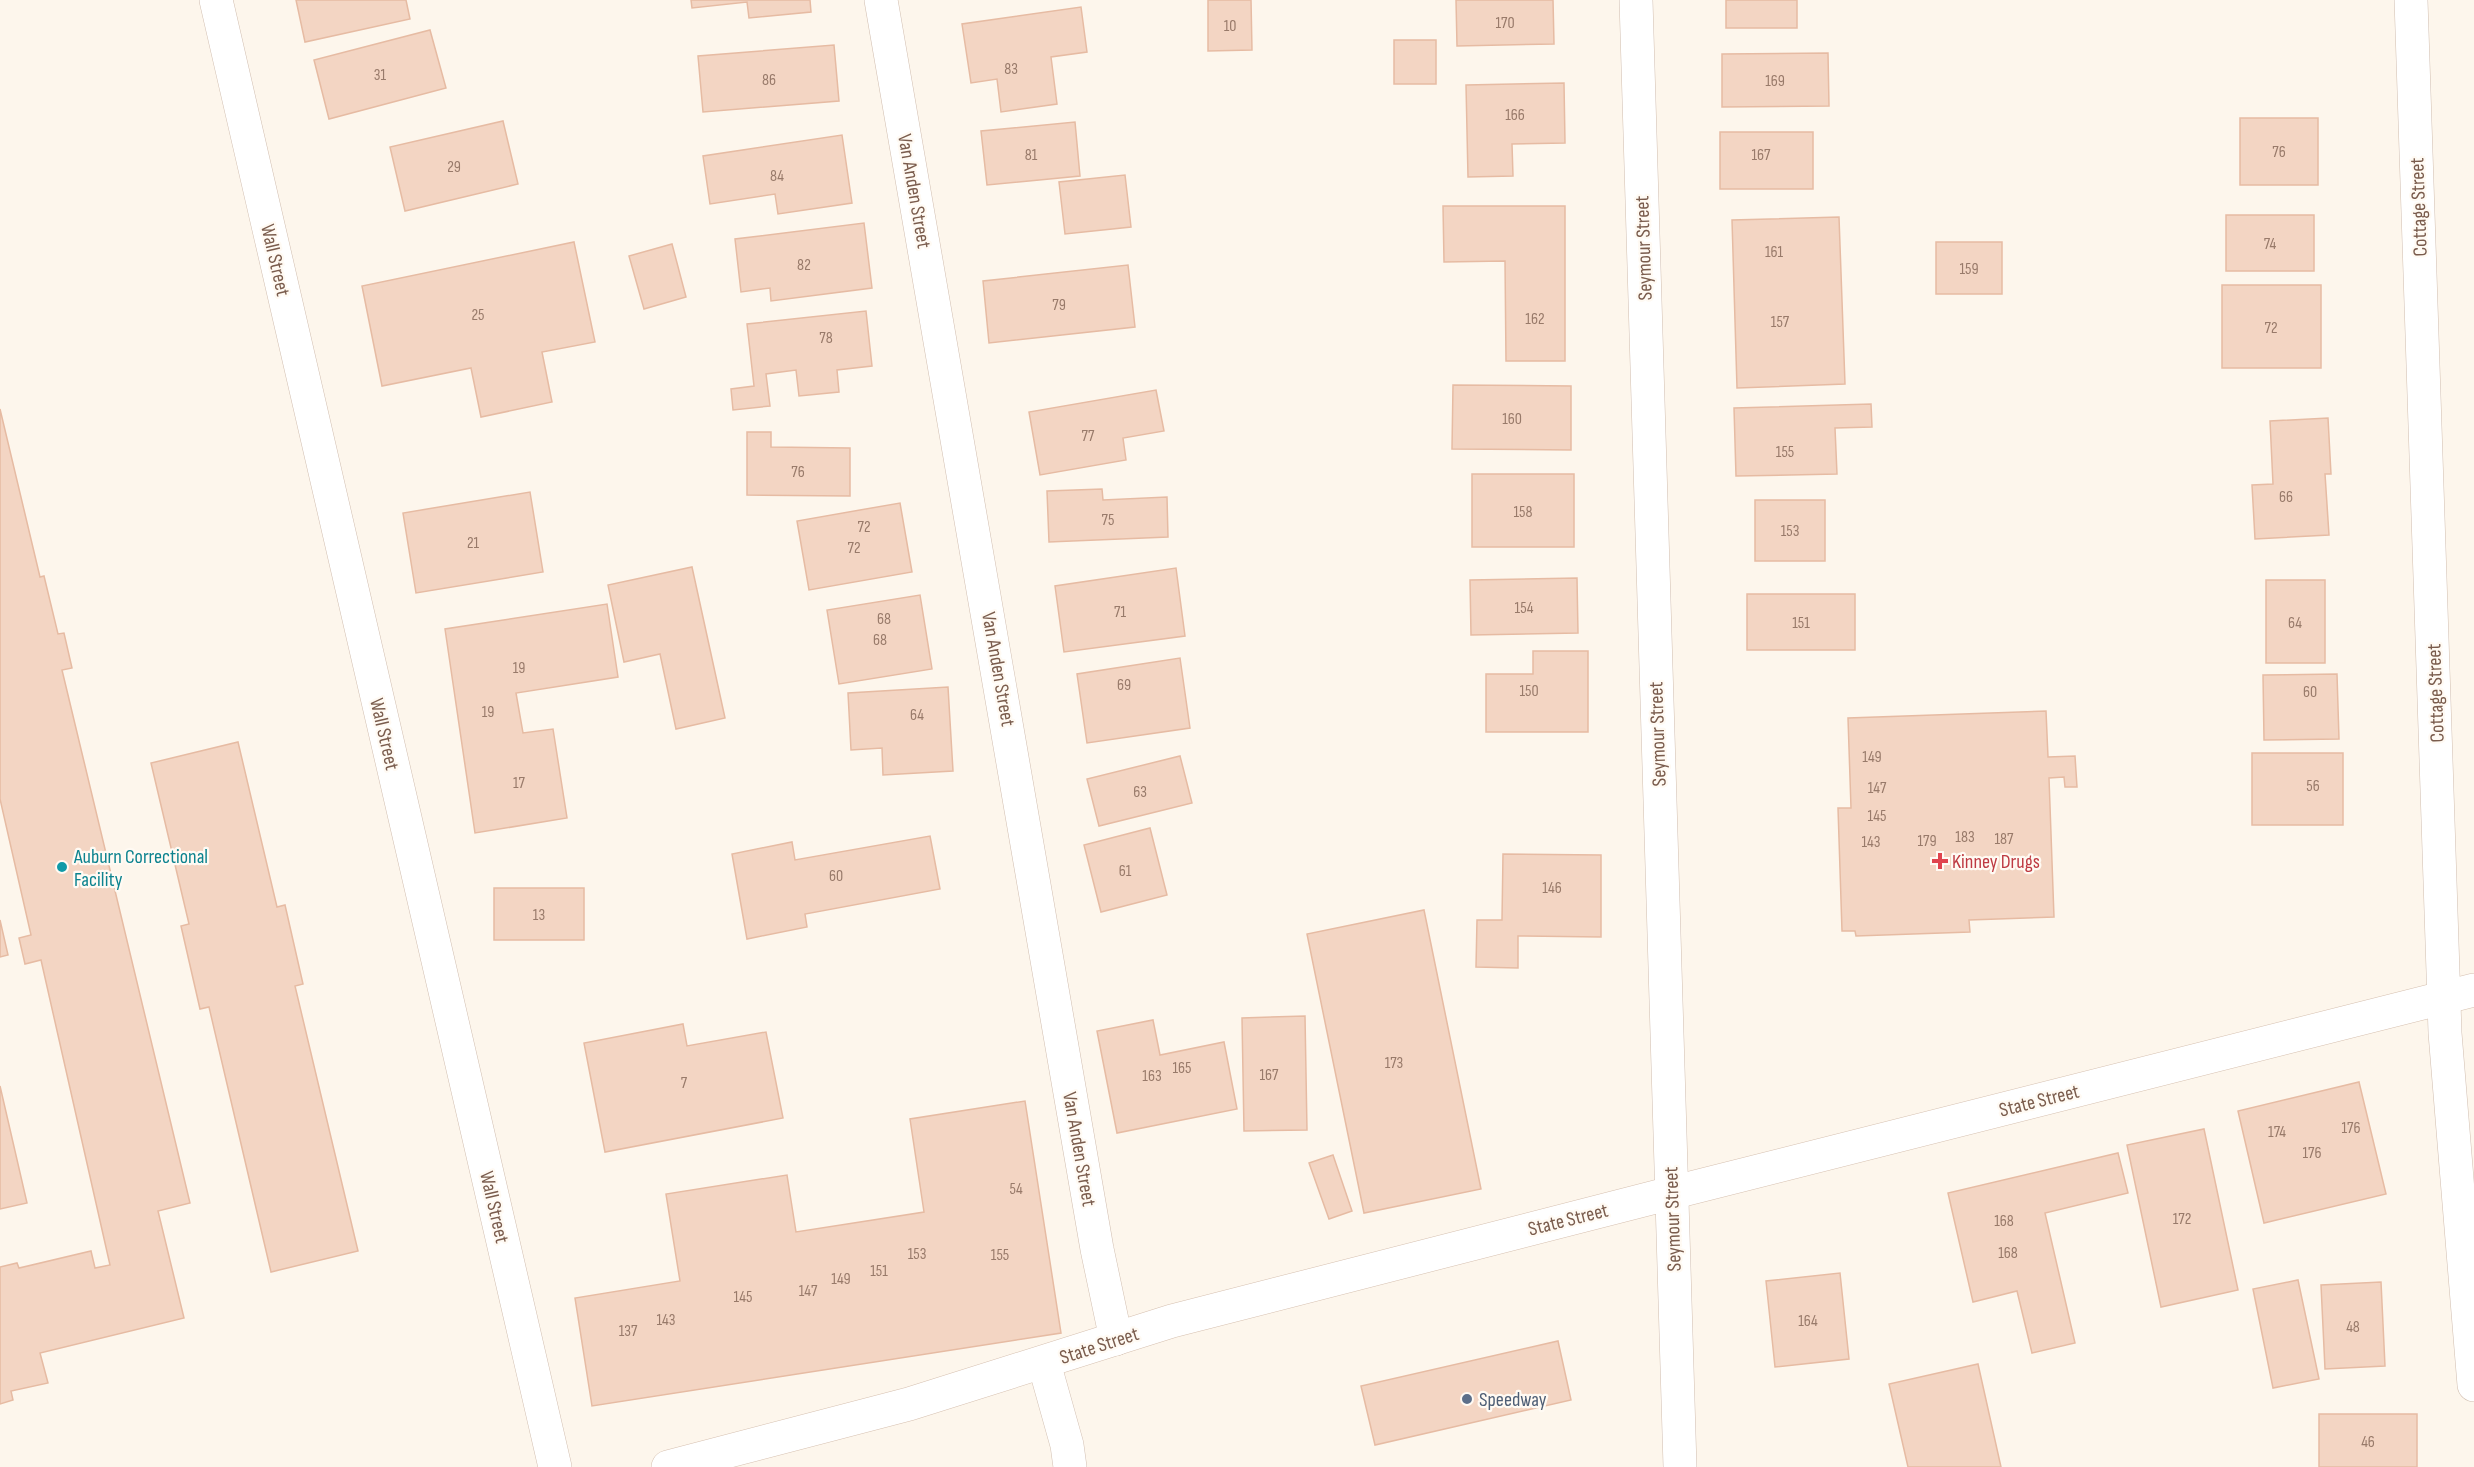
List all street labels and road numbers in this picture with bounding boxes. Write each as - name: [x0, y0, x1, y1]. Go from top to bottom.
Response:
- street label: Van Anden Street: [892, 132, 936, 250]
- street label: Cottage Street: [2405, 157, 2433, 257]
- street label: Seymour Street: [1630, 195, 1658, 301]
- street label: Wall Street: [255, 222, 295, 298]
- street label: Van Anden Street: [976, 610, 1020, 728]
- street label: Cottage Street: [2422, 643, 2450, 743]
- street label: Seymour Street: [1644, 681, 1672, 787]
- street label: Wall Street: [364, 696, 404, 772]
- street label: State Street: [1997, 1079, 2082, 1122]
- street label: Van Anden Street: [1057, 1090, 1101, 1208]
- street label: Seymour Street: [1659, 1166, 1687, 1272]
- street label: Wall Street: [474, 1169, 514, 1245]
- street label: State Street: [1526, 1198, 1611, 1241]
- street label: State Street: [1057, 1322, 1142, 1370]

